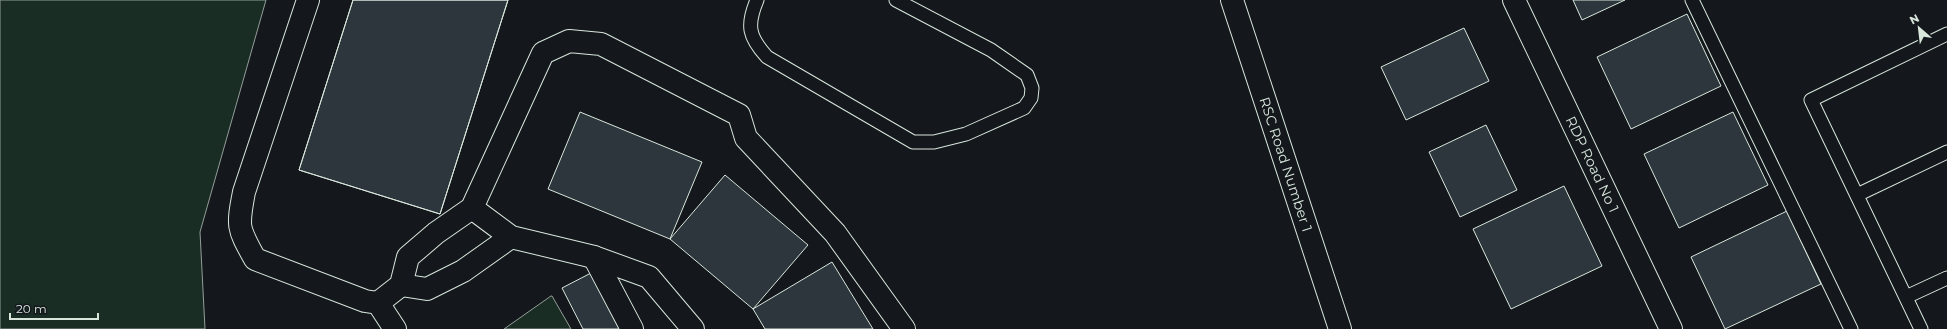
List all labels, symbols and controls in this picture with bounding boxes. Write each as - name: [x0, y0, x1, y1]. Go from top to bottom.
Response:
- north arrow: [1899, 8, 1939, 48]
- text: N: [1907, 11, 1922, 27]
- street label: RSC Road Number 1: [1255, 95, 1316, 234]
- street label: RDP Road No 1: [1562, 113, 1623, 215]
- scale bar: [10, 295, 98, 321]
- text: 20 m: [16, 301, 47, 316]

